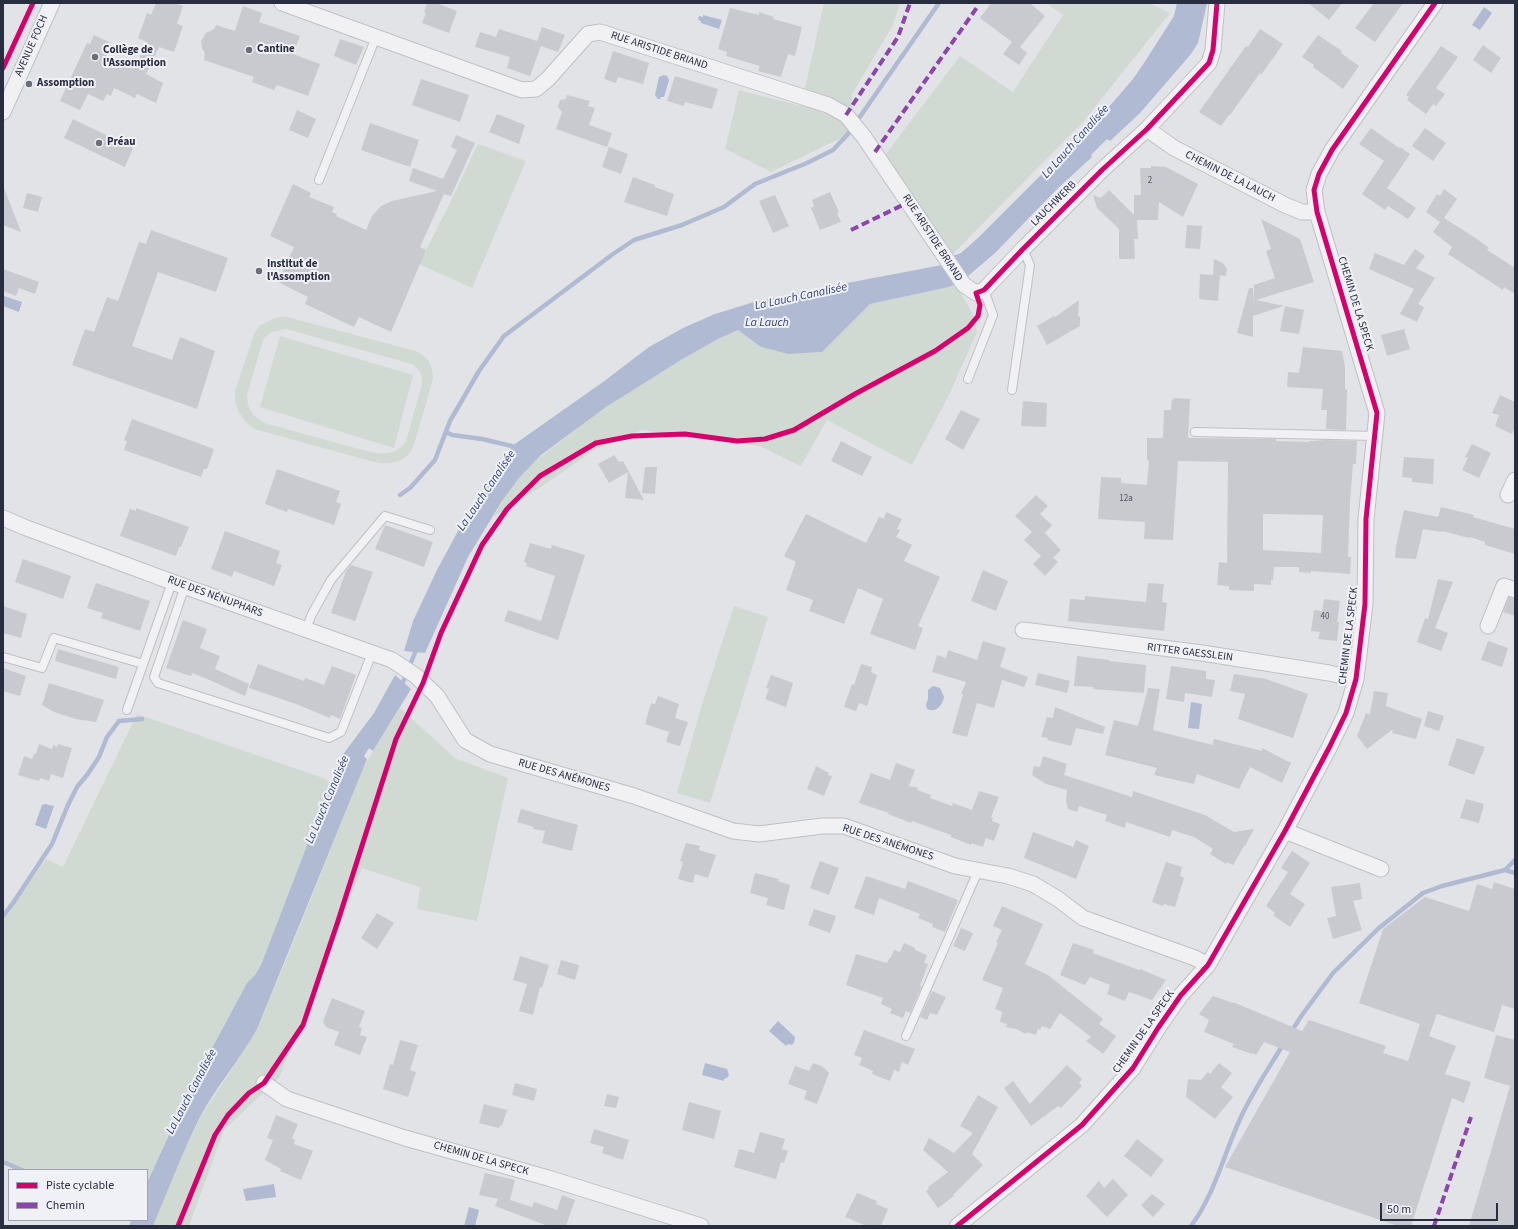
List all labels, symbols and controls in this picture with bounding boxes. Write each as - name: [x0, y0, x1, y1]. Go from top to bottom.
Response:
- street label: AVENUE FOCH: [13, 13, 51, 79]
- street label: RUE ARISTIDE BRIAND: [609, 29, 709, 73]
- place label: Cantine: [257, 43, 295, 57]
- place label: Collège de l'Assomption: [103, 44, 166, 70]
- marker: Cantine: [244, 45, 254, 55]
- marker: Collège de l'Assomption: [90, 52, 100, 62]
- place label: Assomption: [37, 77, 94, 91]
- marker: Assomption: [24, 79, 34, 89]
- water label: La Lauch Canalisée: [1039, 102, 1113, 182]
- place label: Préau: [107, 136, 135, 150]
- marker: Préau: [94, 138, 104, 148]
- street label: CHEMIN DE LA LAUCH: [1183, 149, 1277, 205]
- house number: 2: [1148, 176, 1152, 186]
- street label: LAUCHWERB: [1029, 179, 1079, 229]
- street label: RUE ARISTIDE BRIAND: [899, 192, 965, 284]
- street label: CHEMIN DE LA SPECK: [1334, 255, 1376, 353]
- place label: Institut de l'Assomption: [267, 258, 330, 284]
- marker: Institut de l'Assomption: [254, 266, 264, 276]
- water label: La Lauch Canalisée: [753, 280, 849, 314]
- water label: La Lauch: [745, 316, 789, 330]
- water label: La Lauch Canalisée: [455, 448, 519, 534]
- house number: 12a: [1119, 494, 1133, 504]
- street label: RUE DES NÉNUPHARS: [166, 574, 264, 620]
- street label: CHEMIN DE LA SPECK: [1336, 586, 1362, 686]
- house number: 40: [1321, 612, 1329, 622]
- street label: RITTER GAESSLEIN: [1146, 641, 1234, 665]
- water label: La Lauch Canalisée: [303, 754, 353, 846]
- street label: RUE DES ANÉMONES: [517, 757, 611, 795]
- street label: RUE DES ANÉMONES: [841, 822, 935, 864]
- street label: CHEMIN DE LA SPECK: [1110, 988, 1178, 1076]
- water label: La Lauch Canalisée: [164, 1047, 220, 1137]
- street label: CHEMIN DE LA SPECK: [432, 1139, 530, 1179]
- legend: [8, 1169, 148, 1221]
- text: Piste cyclable: [46, 1177, 114, 1194]
- scale bar: [1382, 1195, 1500, 1221]
- text: Chemin: [46, 1197, 85, 1214]
- text: 50 m: [1387, 1201, 1411, 1218]

